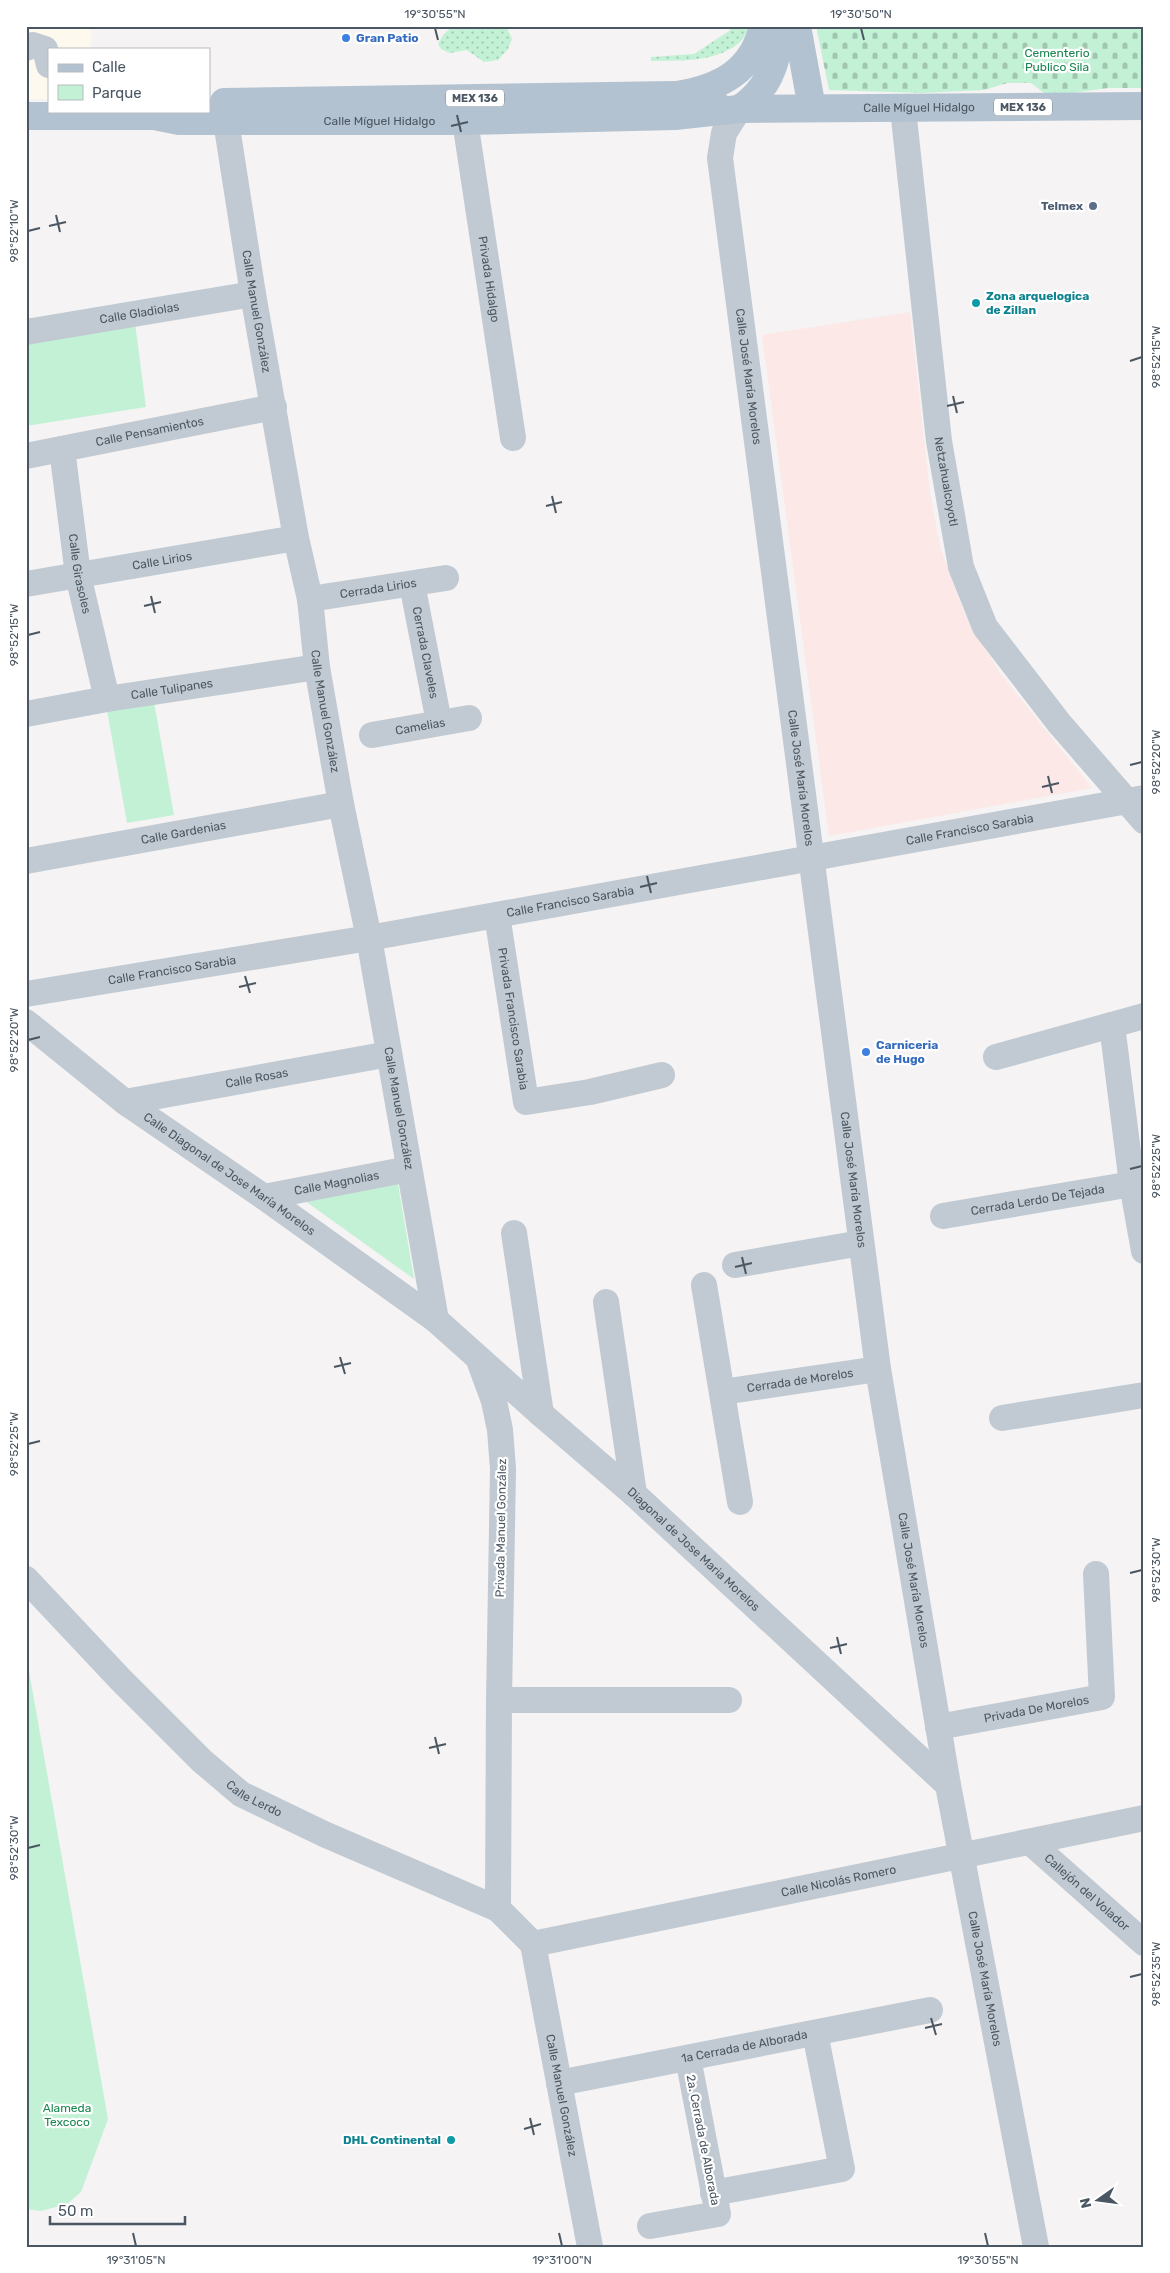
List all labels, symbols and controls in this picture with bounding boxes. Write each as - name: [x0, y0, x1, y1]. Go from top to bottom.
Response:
- text: 19°30'55"N: [404, 7, 466, 21]
- text: 19°30'50"N: [830, 7, 892, 21]
- place label: Gran Patio: [356, 31, 419, 45]
- marker: Gran Patio: [340, 32, 352, 44]
- park label: Cementerio Publico Sila: [1024, 46, 1090, 74]
- legend: [48, 48, 210, 112]
- text: Calle: [92, 58, 126, 76]
- text: Parque: [92, 84, 142, 102]
- road number: MEX 136: [446, 90, 504, 106]
- road number: MEX 136: [994, 98, 1052, 115]
- street label: Calle Míguel Hidalgo: [863, 100, 975, 115]
- street label: Calle Míguel Hidalgo: [324, 114, 436, 128]
- text: 98°52'10"W: [7, 199, 21, 263]
- place label: Telmex: [1041, 199, 1083, 213]
- marker: Telmex: [1087, 200, 1099, 212]
- street label: Privada Hidalgo: [476, 235, 502, 323]
- street label: Calle Manuel González: [239, 249, 274, 374]
- place label: Zona arquelogica de Zillan: [986, 289, 1089, 317]
- marker: Zona arquelogica de Zillan: [970, 297, 982, 309]
- street label: Calle Gladiolas: [99, 299, 180, 327]
- street label: Calle José María Morelos: [733, 308, 764, 445]
- text: 98°52'15"W: [1149, 325, 1163, 388]
- street label: Calle Pensamientos: [94, 414, 205, 449]
- street label: Netzahualcoyotl: [932, 436, 961, 527]
- street label: Calle Girasoles: [66, 533, 94, 615]
- street label: Calle Lirios: [131, 549, 193, 573]
- street label: Cerrada Lirios: [339, 576, 417, 601]
- text: 98°52'15"W: [7, 603, 21, 666]
- street label: Cerrada Claveles: [410, 605, 441, 700]
- street label: Calle Manuel González: [308, 649, 342, 774]
- street label: Calle Tulipanes: [130, 676, 214, 702]
- street label: Calle José María Morelos: [785, 709, 817, 847]
- street label: Camelias: [394, 715, 446, 738]
- text: 98°52'20"W: [1149, 729, 1163, 794]
- street label: Calle Francisco Sarabia: [905, 811, 1035, 848]
- street label: Calle Gardenias: [140, 818, 227, 847]
- street label: Calle Francisco Sarabia: [505, 883, 635, 920]
- street label: Privada Francisco Sarabia: [495, 946, 531, 1091]
- street label: Calle Francisco Sarabia: [107, 953, 237, 987]
- text: 98°52'20"W: [7, 1007, 21, 1072]
- place label: Carniceria de Hugo: [876, 1038, 938, 1066]
- street label: Calle Manuel González: [381, 1046, 417, 1171]
- marker: Carniceria de Hugo: [860, 1046, 872, 1058]
- street label: Calle Rosas: [224, 1065, 289, 1091]
- street label: Calle Diagonal de Jose María Morelos: [141, 1110, 318, 1238]
- street label: Calle José María Morelos: [837, 1111, 869, 1249]
- text: 98°52'25"W: [1149, 1133, 1163, 1198]
- street label: Calle Magnolias: [293, 1168, 380, 1198]
- street label: Cerrada Lerdo De Tejada: [970, 1182, 1106, 1218]
- street label: Cerrada de Morelos: [746, 1366, 854, 1395]
- text: 98°52'25"W: [7, 1411, 21, 1476]
- street label: Privada Manuel González: [493, 1458, 509, 1598]
- street label: Diagonal de Jose Maria Morelos: [625, 1484, 763, 1614]
- street label: Calle José María Morelos: [895, 1511, 932, 1649]
- text: 98°52'30"W: [1149, 1537, 1163, 1603]
- street label: Privada De Morelos: [983, 1693, 1090, 1725]
- street label: Calle Lerdo: [223, 1777, 284, 1820]
- text: 98°52'30"W: [7, 1815, 21, 1881]
- street label: Callejón del Volador: [1041, 1851, 1133, 1934]
- street label: Calle Nicolás Romero: [780, 1862, 897, 1900]
- street label: Calle José María Morelos: [965, 1910, 1005, 2047]
- text: 98°52'35"W: [1149, 1941, 1163, 2006]
- street label: 1a Cerrada de Alborada: [680, 2027, 809, 2066]
- street label: Calle Manuel González: [543, 2033, 580, 2158]
- street label: 2a. Cerrada de Alborada: [683, 2073, 723, 2207]
- park label: Alameda Texcoco: [43, 2101, 91, 2129]
- place label: DHL Continental: [343, 2133, 441, 2147]
- marker: DHL Continental: [445, 2134, 457, 2146]
- north arrow: [1072, 2176, 1122, 2226]
- scale bar: [50, 2193, 185, 2225]
- text: N: [1076, 2196, 1095, 2210]
- text: 50 m: [58, 2202, 93, 2220]
- text: 19°31'05"N: [106, 2253, 166, 2267]
- text: 19°31'00"N: [532, 2253, 592, 2267]
- text: 19°30'55"N: [957, 2253, 1019, 2267]

